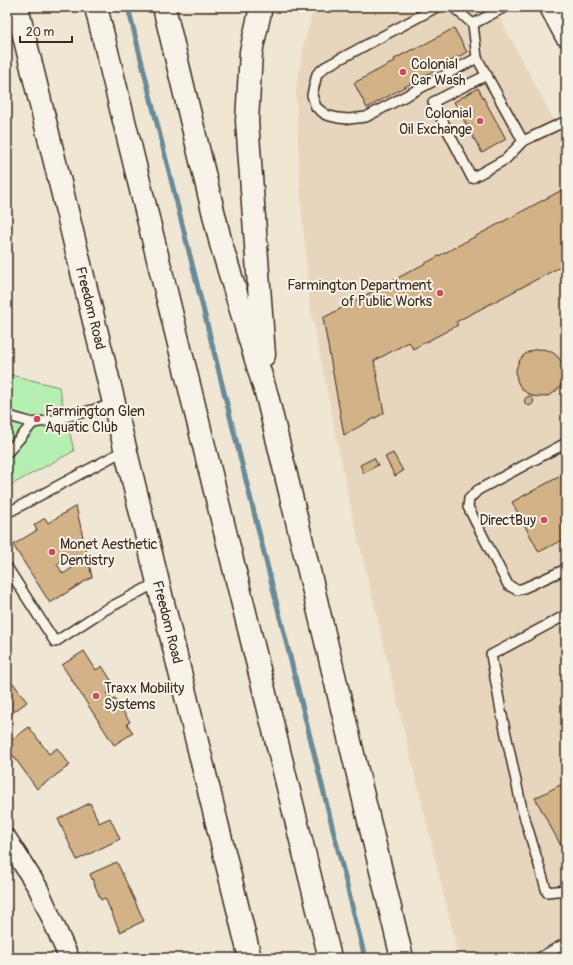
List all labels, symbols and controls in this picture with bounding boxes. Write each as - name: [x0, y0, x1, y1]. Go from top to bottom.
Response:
- scale bar: [20, 18, 72, 44]
- text: 20 m: [26, 25, 55, 40]
- place label: Colonial Car Wash: [411, 56, 465, 89]
- marker: Colonial Car Wash: [398, 67, 408, 77]
- place label: Colonial Oil Exchange: [399, 105, 472, 138]
- marker: Colonial Oil Exchange: [475, 116, 485, 126]
- street label: Freedom Road: [72, 265, 109, 352]
- place label: Farmington Department of Public Works: [287, 277, 433, 310]
- marker: Farmington Department of Public Works: [435, 288, 445, 298]
- place label: Farmington Glen Aquatic Club: [45, 403, 145, 436]
- marker: Farmington Glen Aquatic Club: [32, 414, 42, 424]
- place label: DirectBuy: [479, 512, 536, 529]
- marker: DirectBuy: [539, 515, 549, 525]
- place label: Monet Aesthetic Dentistry: [60, 536, 158, 569]
- marker: Monet Aesthetic Dentistry: [47, 547, 57, 557]
- street label: Freedom Road: [149, 579, 186, 666]
- place label: Traxx Mobility Systems: [104, 680, 184, 713]
- marker: Traxx Mobility Systems: [91, 691, 101, 701]

